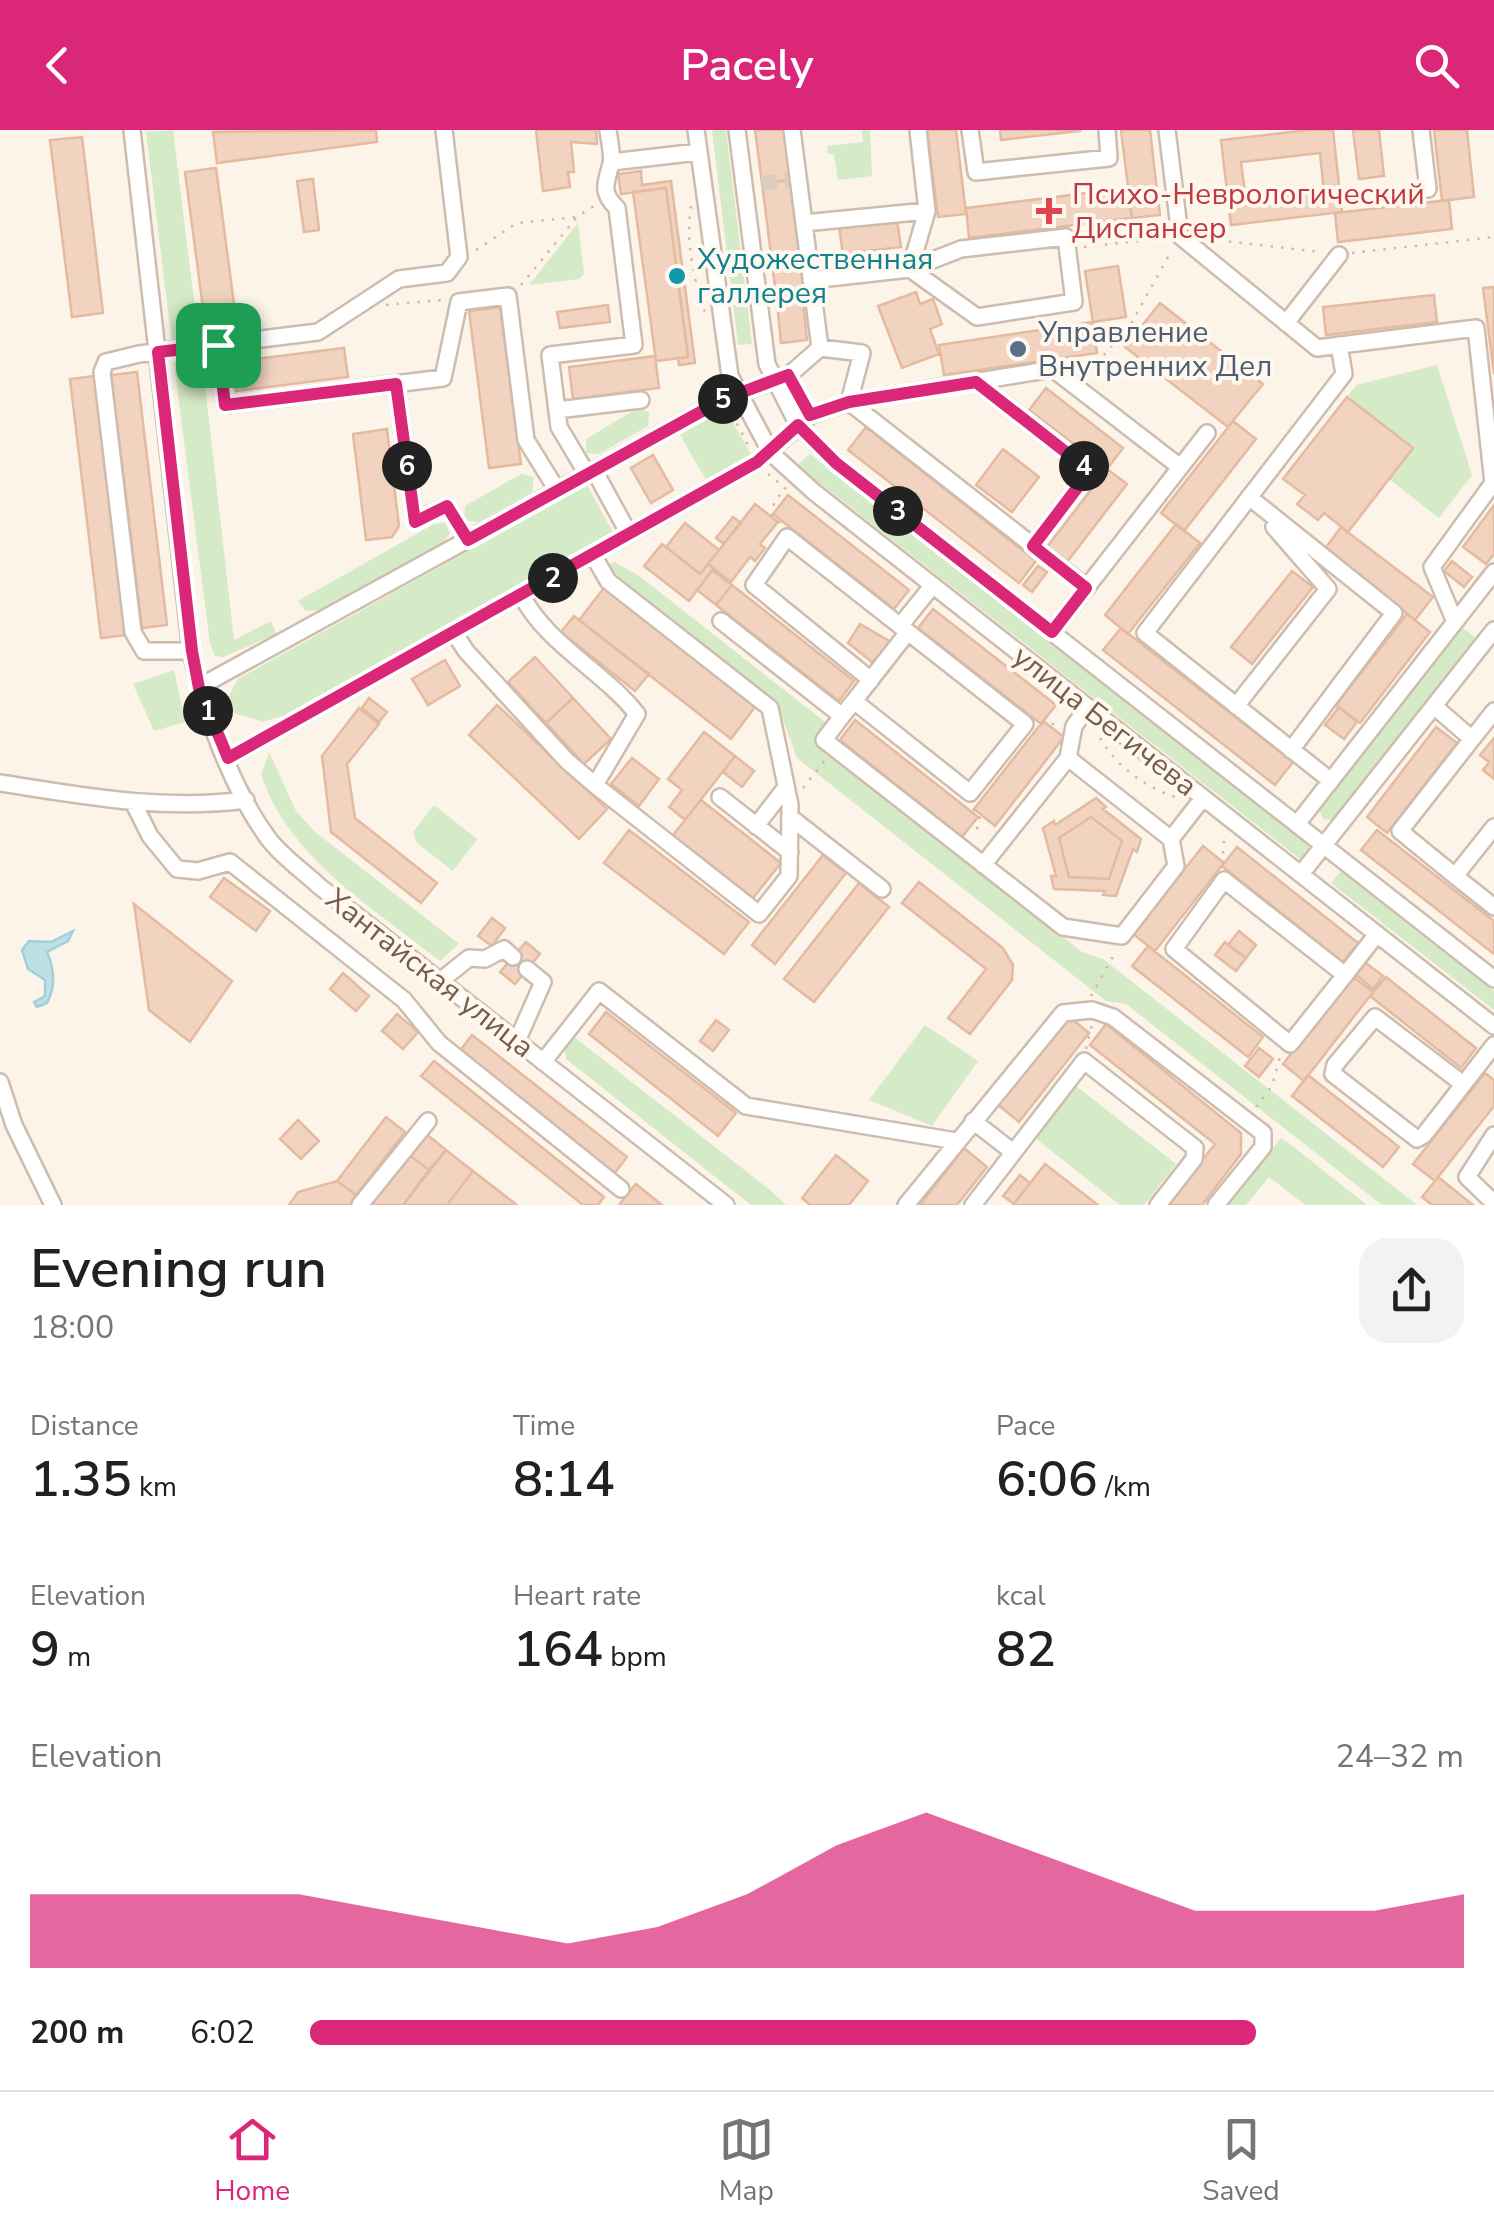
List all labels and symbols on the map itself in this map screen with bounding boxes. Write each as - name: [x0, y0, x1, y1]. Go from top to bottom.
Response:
- place label: Психо-Неврологический Диспансер: [1072, 174, 1425, 249]
- marker: Психо-Неврологический Диспансер: [1036, 198, 1062, 224]
- place label: Художественная галлерея: [697, 239, 933, 314]
- marker: Художественная галлерея: [666, 265, 688, 287]
- pin: [176, 303, 261, 388]
- place label: Управление Внутренних Дел: [1037, 312, 1272, 387]
- marker: Управление Внутренних Дел: [1007, 338, 1029, 360]
- pin: 5: [698, 374, 748, 424]
- pin: 6: [382, 441, 432, 491]
- pin: 4: [1059, 441, 1109, 491]
- pin: 3: [873, 486, 923, 536]
- pin: 2: [528, 553, 578, 603]
- street label: улица Бегичева: [1004, 636, 1205, 806]
- pin: 1: [183, 686, 233, 736]
- street label: Хантайская улица: [317, 879, 542, 1068]

